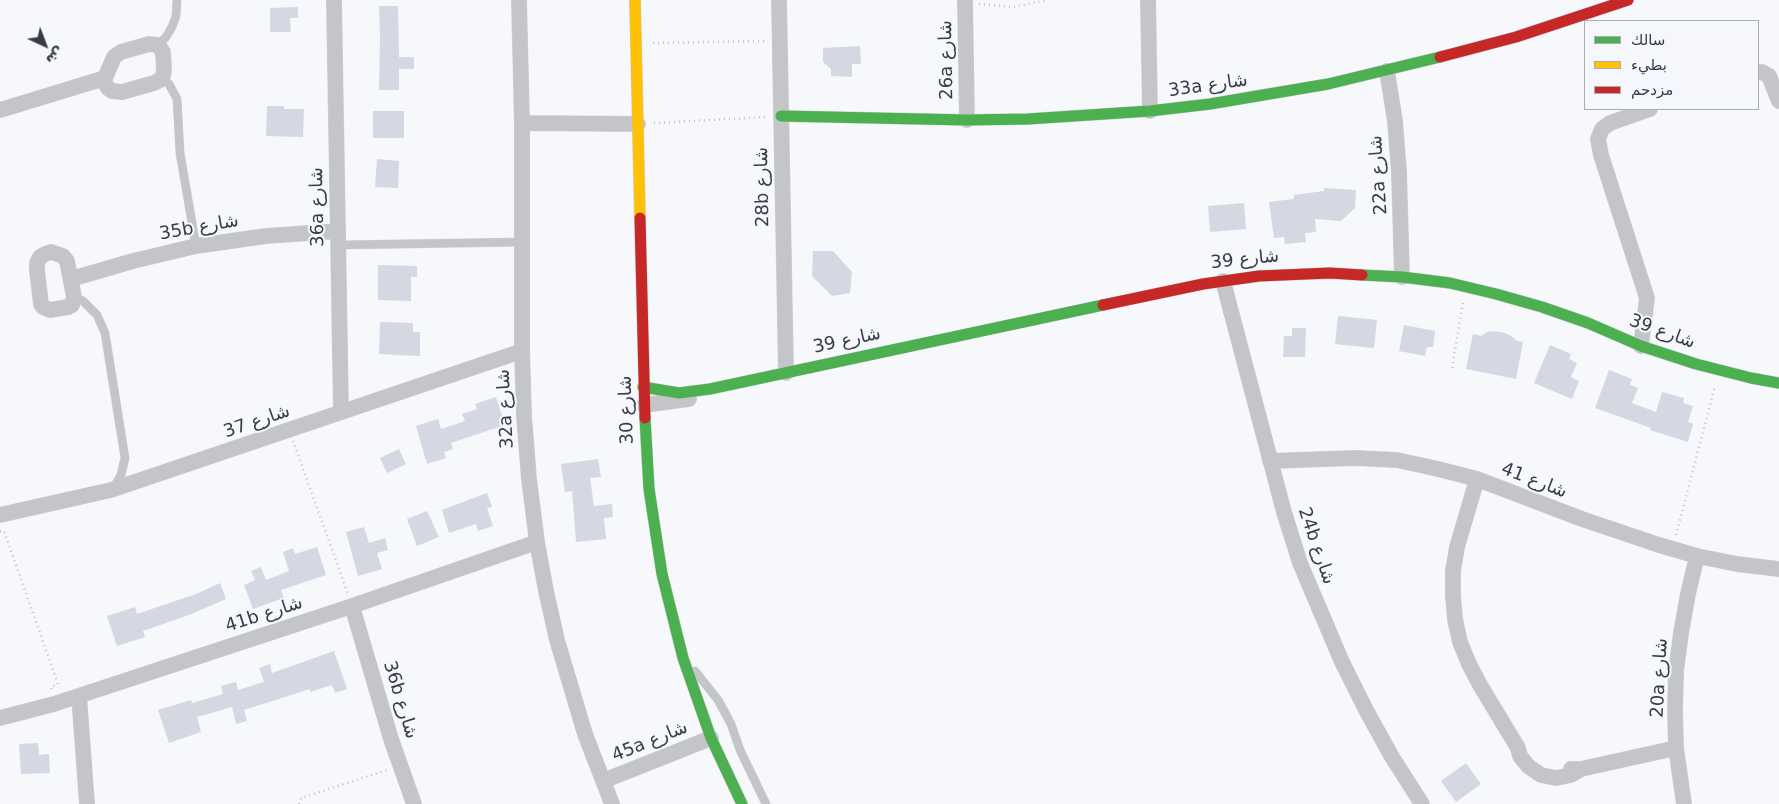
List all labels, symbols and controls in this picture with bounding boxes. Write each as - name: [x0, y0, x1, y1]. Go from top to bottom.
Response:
- north arrow: [20, 20, 70, 70]
- street label: 26a شارع: [936, 20, 958, 100]
- legend: [1584, 20, 1759, 110]
- text: سالك: [1631, 31, 1665, 49]
- text: ش: [43, 44, 68, 68]
- text: بطيء: [1631, 56, 1667, 74]
- street label: 33a شارع: [1167, 70, 1249, 102]
- text: مزدحم: [1631, 81, 1673, 99]
- street label: 22a شارع: [1365, 135, 1393, 215]
- street label: 28b شارع: [752, 147, 774, 227]
- street label: 36a شارع: [307, 167, 329, 247]
- street label: 35b شارع: [158, 210, 240, 246]
- street label: شارع 39: [1210, 246, 1280, 274]
- street label: شارع 39: [1626, 310, 1698, 354]
- street label: شارع 39: [811, 323, 883, 359]
- street label: 32a شارع: [493, 369, 519, 449]
- street label: شارع 30: [615, 375, 639, 445]
- street label: شارع 37: [221, 401, 293, 443]
- street label: شارع 41: [1498, 459, 1570, 503]
- street label: 24b شارع: [1293, 505, 1339, 587]
- street label: 41b شارع: [223, 592, 305, 638]
- street label: 20a شارع: [1647, 638, 1673, 718]
- street label: 36b شارع: [378, 659, 422, 741]
- street label: 45a شارع: [609, 717, 691, 767]

